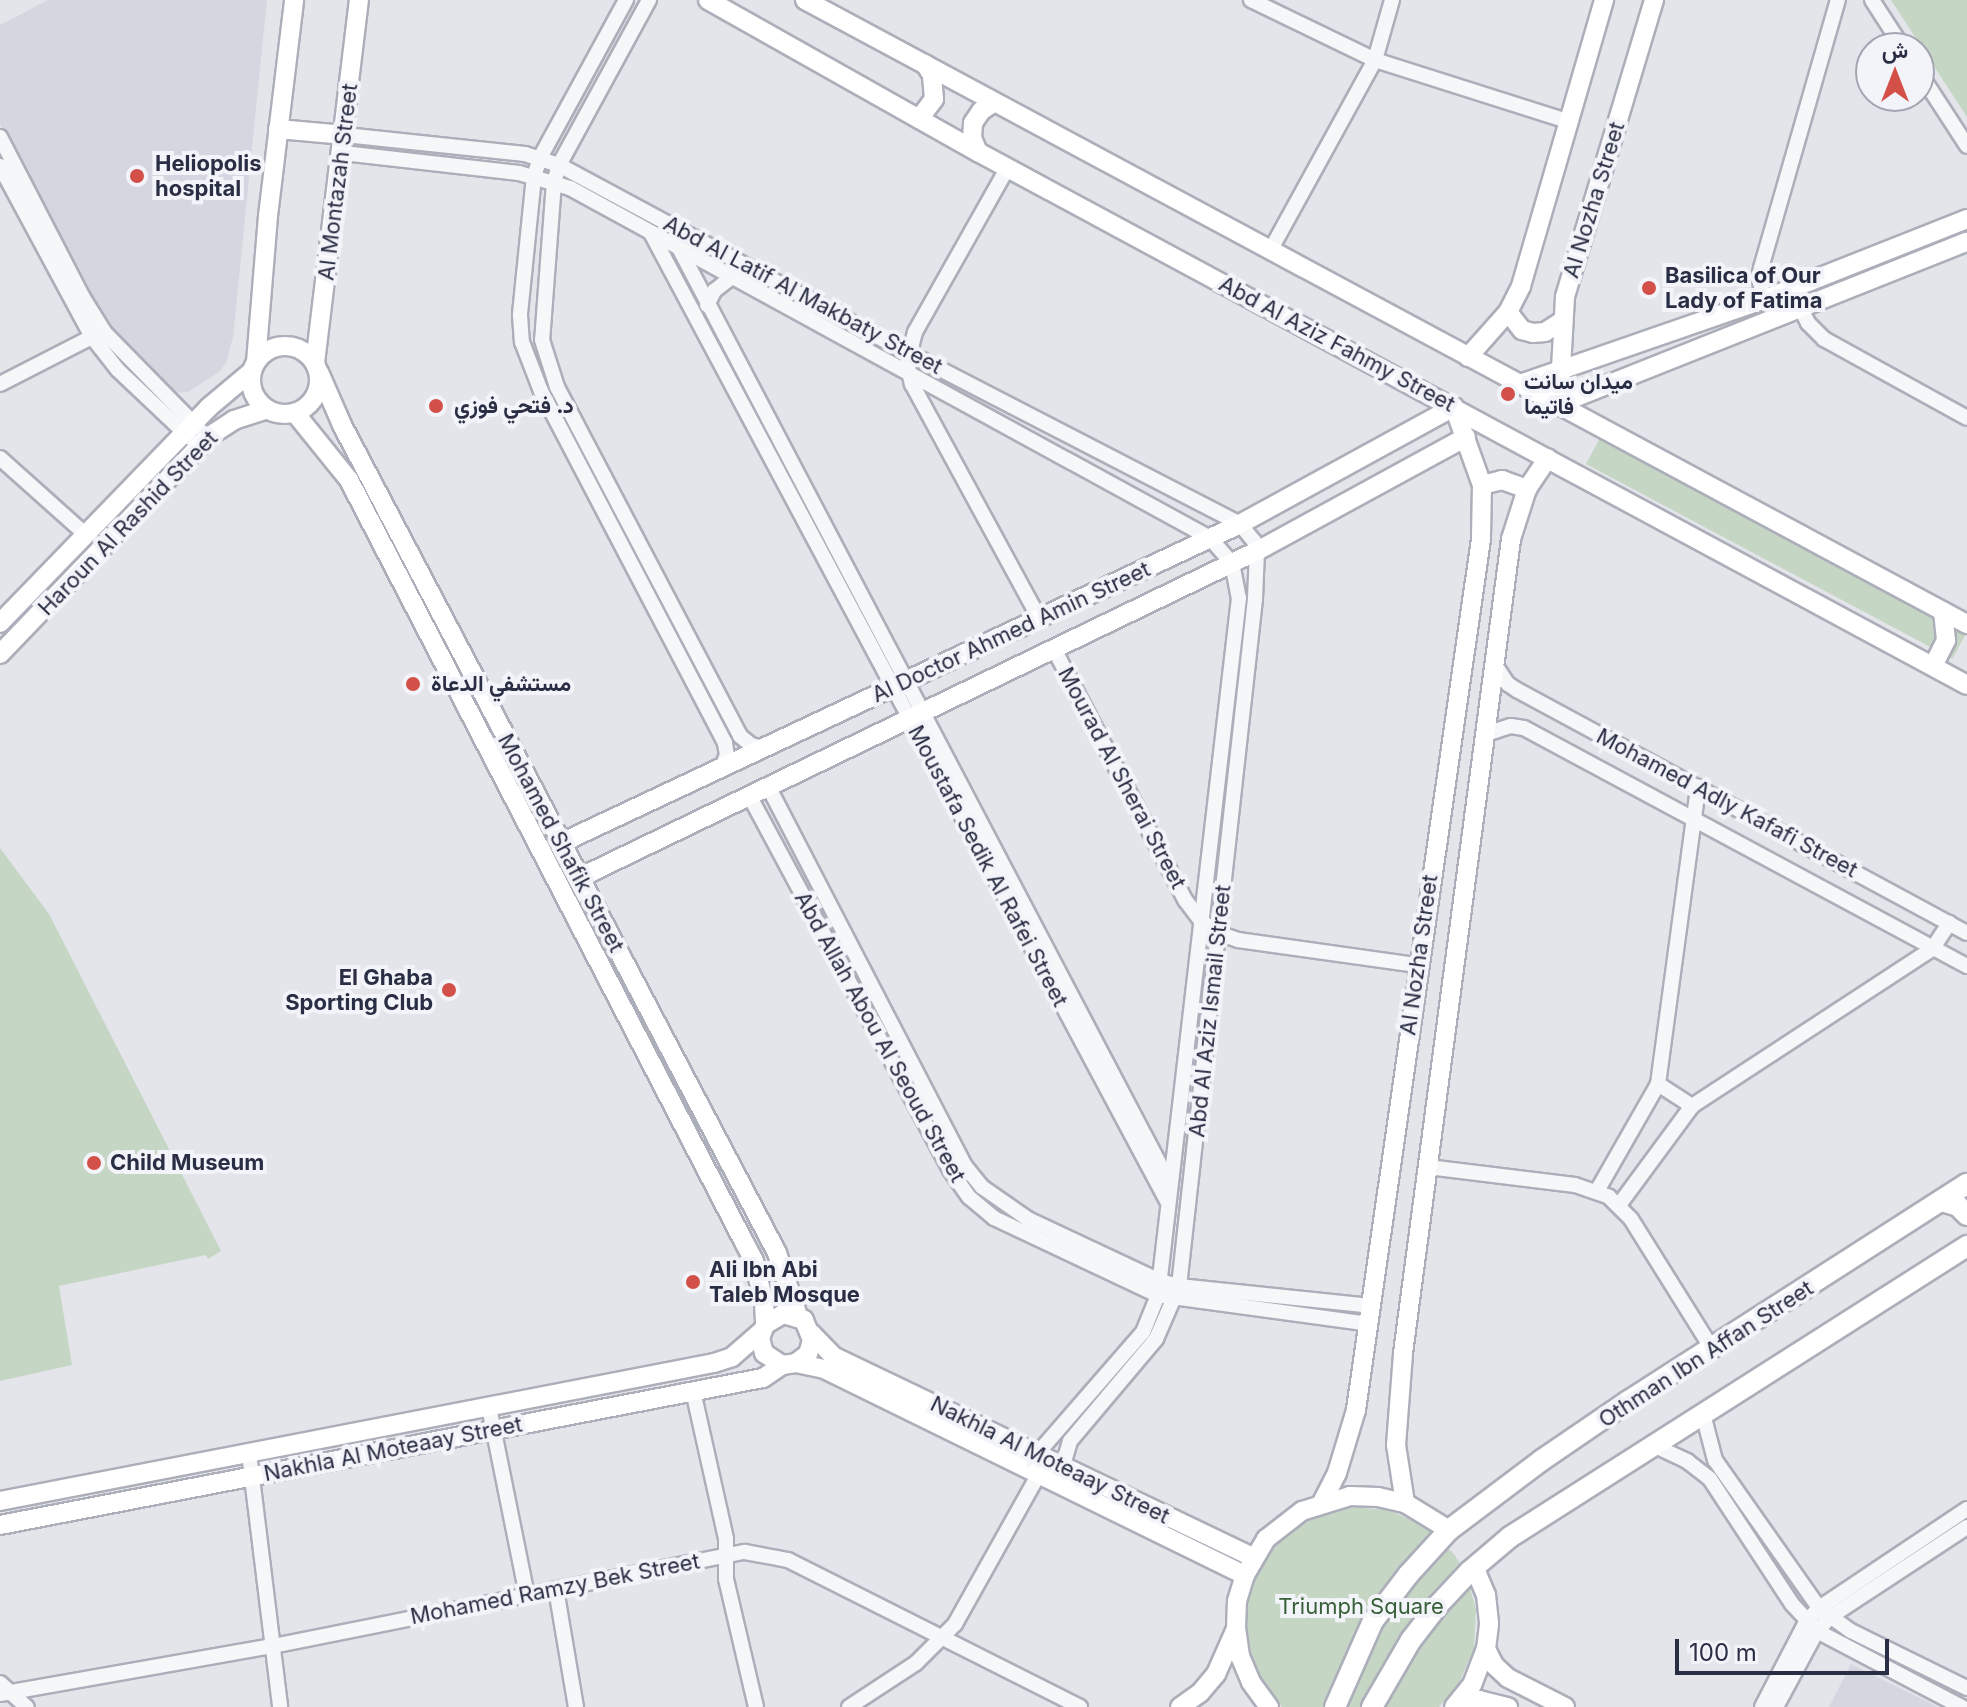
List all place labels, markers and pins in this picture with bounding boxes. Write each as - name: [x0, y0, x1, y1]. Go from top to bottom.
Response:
- place label: Heliopolis hospital: [155, 150, 262, 202]
- marker: Heliopolis hospital: [126, 165, 148, 187]
- place label: Basilica of Our Lady of Fatima: [1665, 262, 1822, 314]
- marker: Basilica of Our Lady of Fatima: [1640, 279, 1658, 297]
- place label: ميدان سانت فاتيما: [1524, 368, 1633, 420]
- marker: ميدان سانت فاتيما: [1499, 385, 1517, 403]
- place label: د. فتحي فوزي: [454, 393, 574, 419]
- marker: د. فتحي فوزي: [425, 395, 447, 417]
- place label: مستشفي الدعاة: [431, 671, 571, 697]
- marker: مستشفي الدعاة: [402, 673, 424, 695]
- place label: El Ghaba Sporting Club: [285, 964, 433, 1016]
- marker: El Ghaba Sporting Club: [440, 981, 458, 999]
- place label: Child Museum: [110, 1150, 264, 1176]
- marker: Child Museum: [85, 1154, 103, 1172]
- place label: Ali Ibn Abi Taleb Mosque: [709, 1256, 860, 1308]
- marker: Ali Ibn Abi Taleb Mosque: [684, 1273, 702, 1291]

